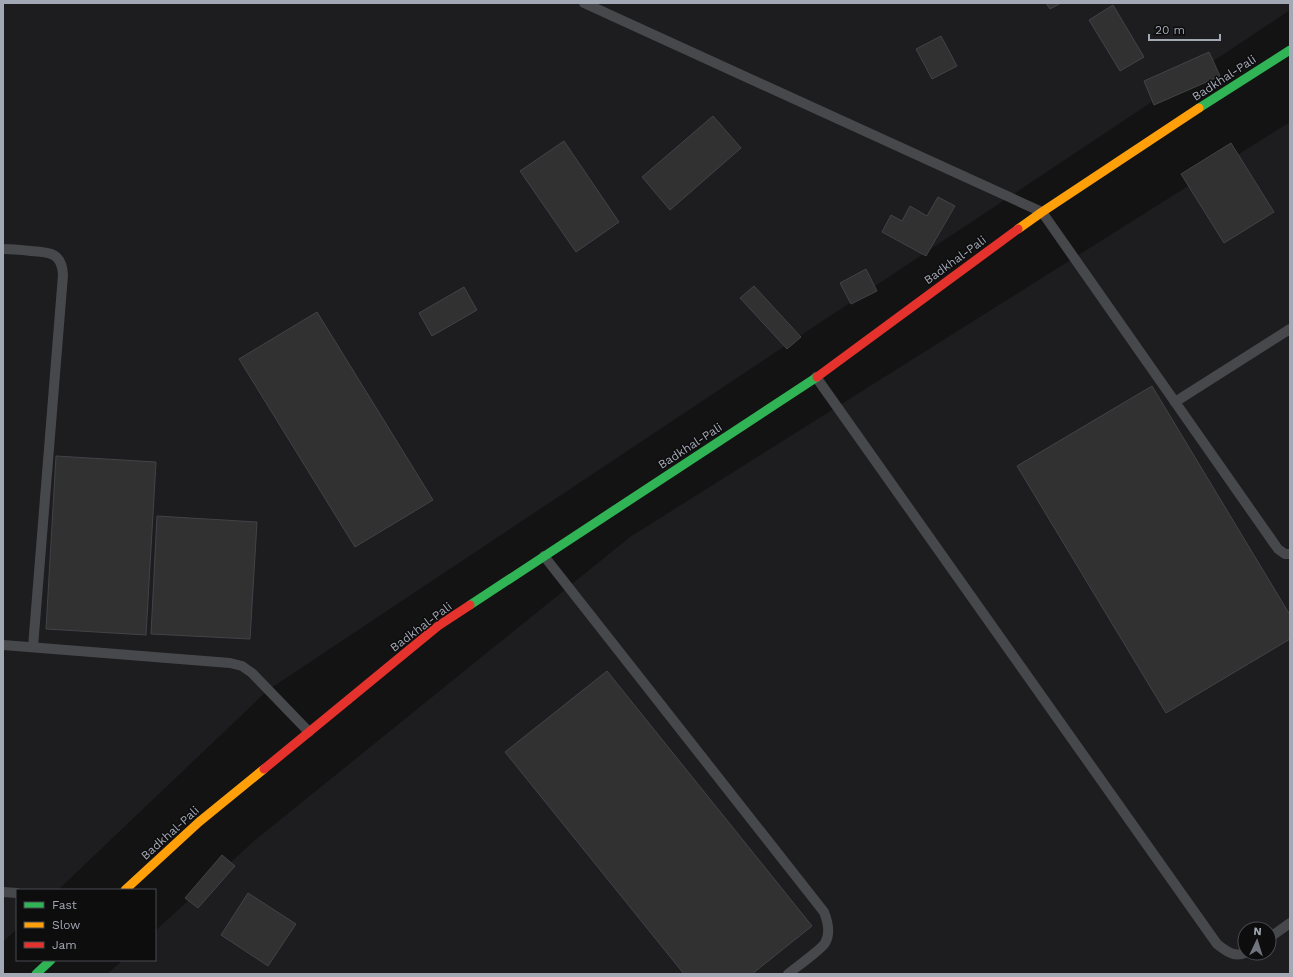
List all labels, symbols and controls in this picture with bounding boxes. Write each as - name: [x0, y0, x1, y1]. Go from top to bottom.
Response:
- scale bar: [1149, 16, 1220, 42]
- text: 20 m: [1155, 23, 1185, 37]
- street label: Badkhal-Pali: [1189, 52, 1259, 104]
- street label: Badkhal-Pali: [921, 233, 989, 287]
- street label: Badkhal-Pali: [655, 420, 725, 472]
- street label: Badkhal-Pali: [387, 599, 455, 655]
- street label: Badkhal-Pali: [138, 803, 202, 863]
- legend: [16, 889, 156, 961]
- text: Fast: [52, 898, 77, 912]
- text: Slow: [52, 918, 80, 932]
- north arrow: [1237, 921, 1277, 961]
- text: N: [1253, 925, 1262, 938]
- text: Jam: [52, 938, 77, 952]

